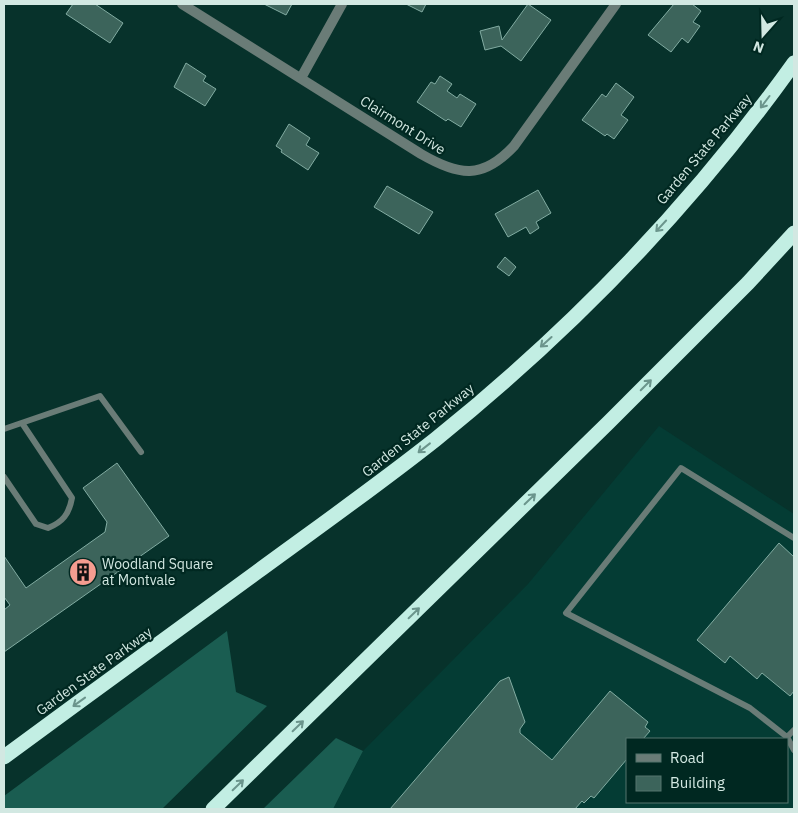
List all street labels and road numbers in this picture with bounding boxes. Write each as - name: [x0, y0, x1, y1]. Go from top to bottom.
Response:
- street label: Garden State Parkway: [652, 90, 756, 208]
- street label: Clairmont Drive: [357, 92, 449, 159]
- street label: Garden State Parkway: [358, 379, 478, 481]
- street label: Garden State Parkway: [32, 623, 156, 719]

